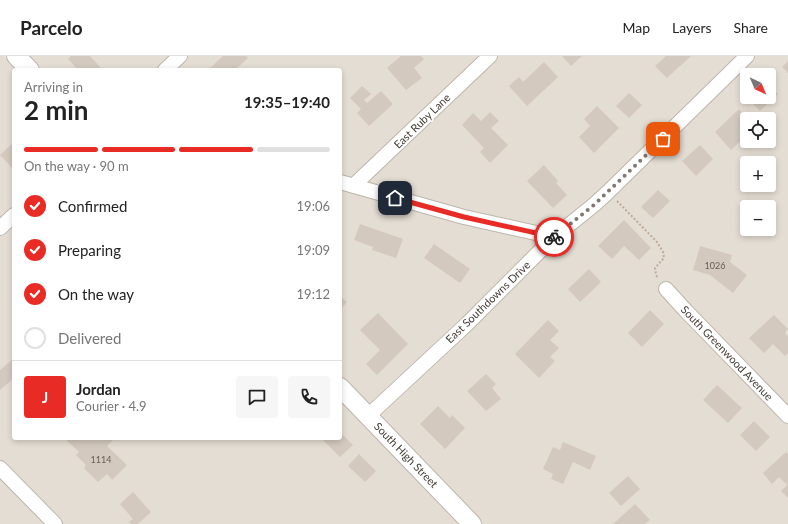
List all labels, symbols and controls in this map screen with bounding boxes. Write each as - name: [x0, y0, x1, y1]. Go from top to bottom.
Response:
- text: Parcelo: [20, 16, 83, 39]
- text: Map: [622, 19, 650, 36]
- text: Layers: [672, 19, 712, 36]
- text: Share: [734, 19, 768, 36]
- north arrow: [740, 68, 776, 104]
- map controls: [740, 68, 776, 236]
- text: Arriving in: [24, 79, 83, 95]
- street label: East Ruby Lane: [391, 90, 453, 151]
- text: 19:35–19:40: [244, 93, 330, 111]
- text: 2 min: [24, 94, 88, 126]
- button: locate: [740, 112, 776, 148]
- pin: [646, 122, 680, 156]
- icon: bag: [652, 128, 674, 150]
- button: +: [740, 156, 776, 192]
- text: On the way · 90 m: [24, 158, 129, 174]
- pin: [378, 181, 412, 215]
- icon: home: [384, 187, 406, 209]
- icon: check: [24, 195, 46, 217]
- text: Confirmed: [58, 197, 127, 215]
- text: 19:06: [297, 198, 330, 214]
- button: −: [740, 200, 776, 236]
- courier: [534, 217, 574, 257]
- icon: bike: [543, 226, 565, 248]
- icon: check: [24, 239, 46, 261]
- text: Preparing: [58, 241, 121, 259]
- text: 19:09: [297, 242, 330, 258]
- street label: East Southdowns Drive: [443, 258, 533, 345]
- house number: 1026: [705, 260, 725, 271]
- icon: check: [24, 283, 46, 305]
- text: On the way: [58, 285, 134, 303]
- text: 19:12: [297, 286, 330, 302]
- street label: South Greenwood Avenue: [679, 303, 776, 403]
- text: Delivered: [58, 329, 121, 347]
- button: chat: [236, 376, 278, 418]
- button: phone: [288, 376, 330, 418]
- text: Jordan: [76, 380, 121, 398]
- text: J: [42, 388, 48, 406]
- text: Courier · 4.9: [76, 398, 147, 414]
- street label: South High Street: [372, 419, 441, 490]
- house number: 1114: [91, 454, 111, 465]

